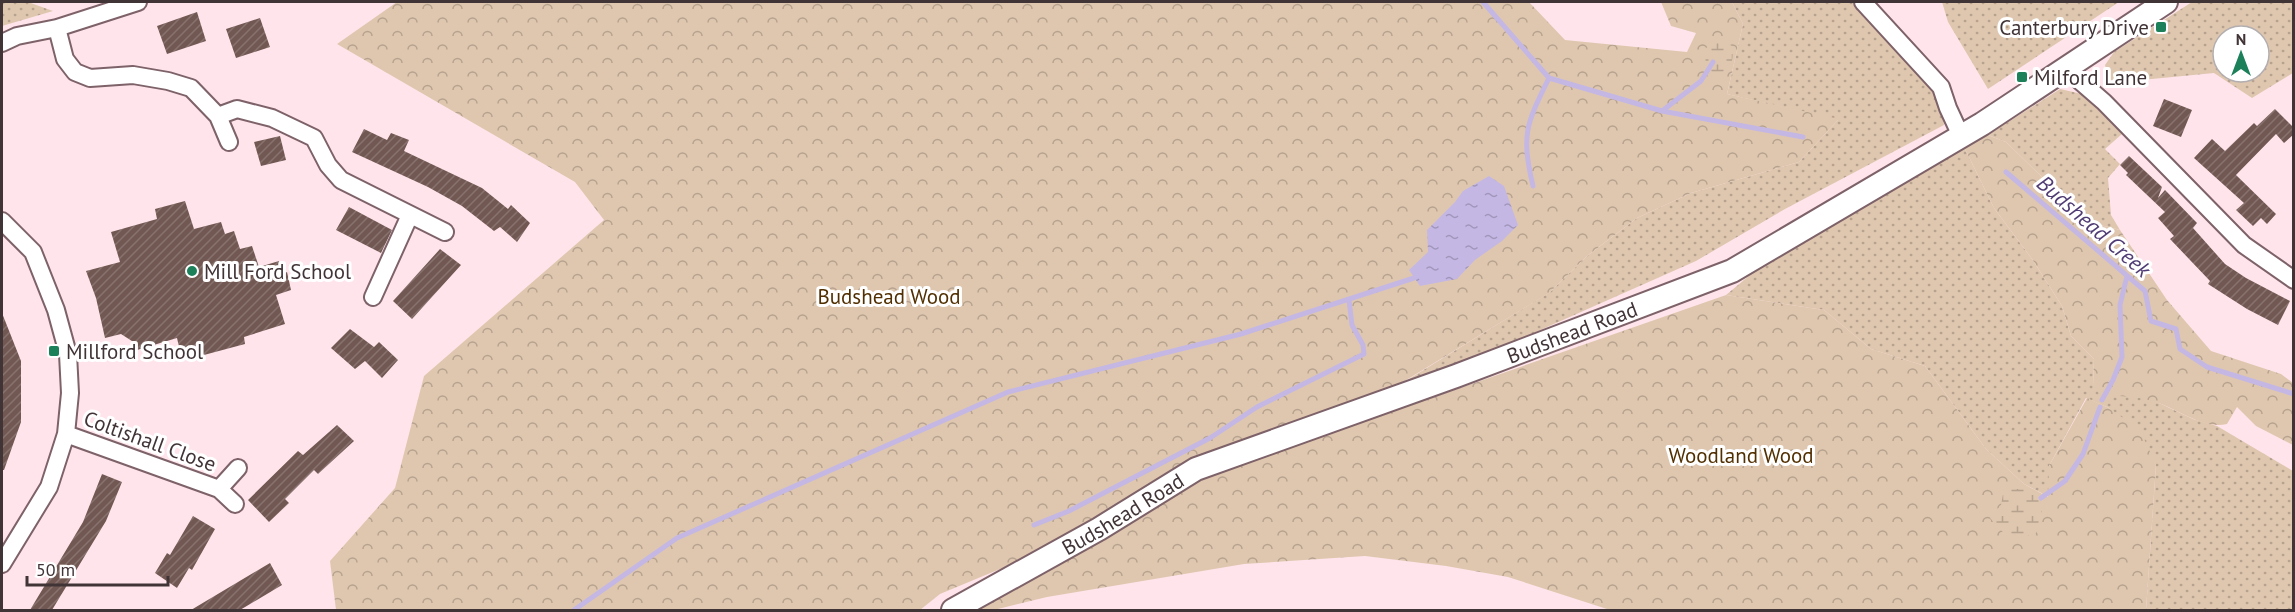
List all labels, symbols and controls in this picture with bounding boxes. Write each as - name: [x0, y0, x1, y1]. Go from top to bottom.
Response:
- place label: Canterbury Drive: [1999, 14, 2149, 41]
- marker: Canterbury Drive: [2154, 20, 2168, 34]
- north arrow: [2211, 24, 2271, 84]
- text: N: [2236, 29, 2246, 49]
- place label: Milford Lane: [2034, 64, 2147, 91]
- marker: Milford Lane: [2015, 70, 2029, 84]
- water label: Budshead Creek: [2031, 169, 2158, 284]
- place label: Mill Ford School: [204, 258, 351, 285]
- marker: Mill Ford School: [185, 264, 199, 278]
- park label: Budshead Wood: [817, 283, 961, 310]
- street label: Budshead Road: [1503, 295, 1641, 369]
- place label: Millford School: [66, 338, 203, 365]
- marker: Millford School: [47, 344, 61, 358]
- street label: Coltishall Close: [80, 405, 220, 477]
- park label: Woodland Wood: [1668, 442, 1814, 469]
- street label: Budshead Road: [1057, 467, 1189, 561]
- scale bar: [27, 549, 168, 587]
- text: 50 m: [36, 558, 75, 581]

